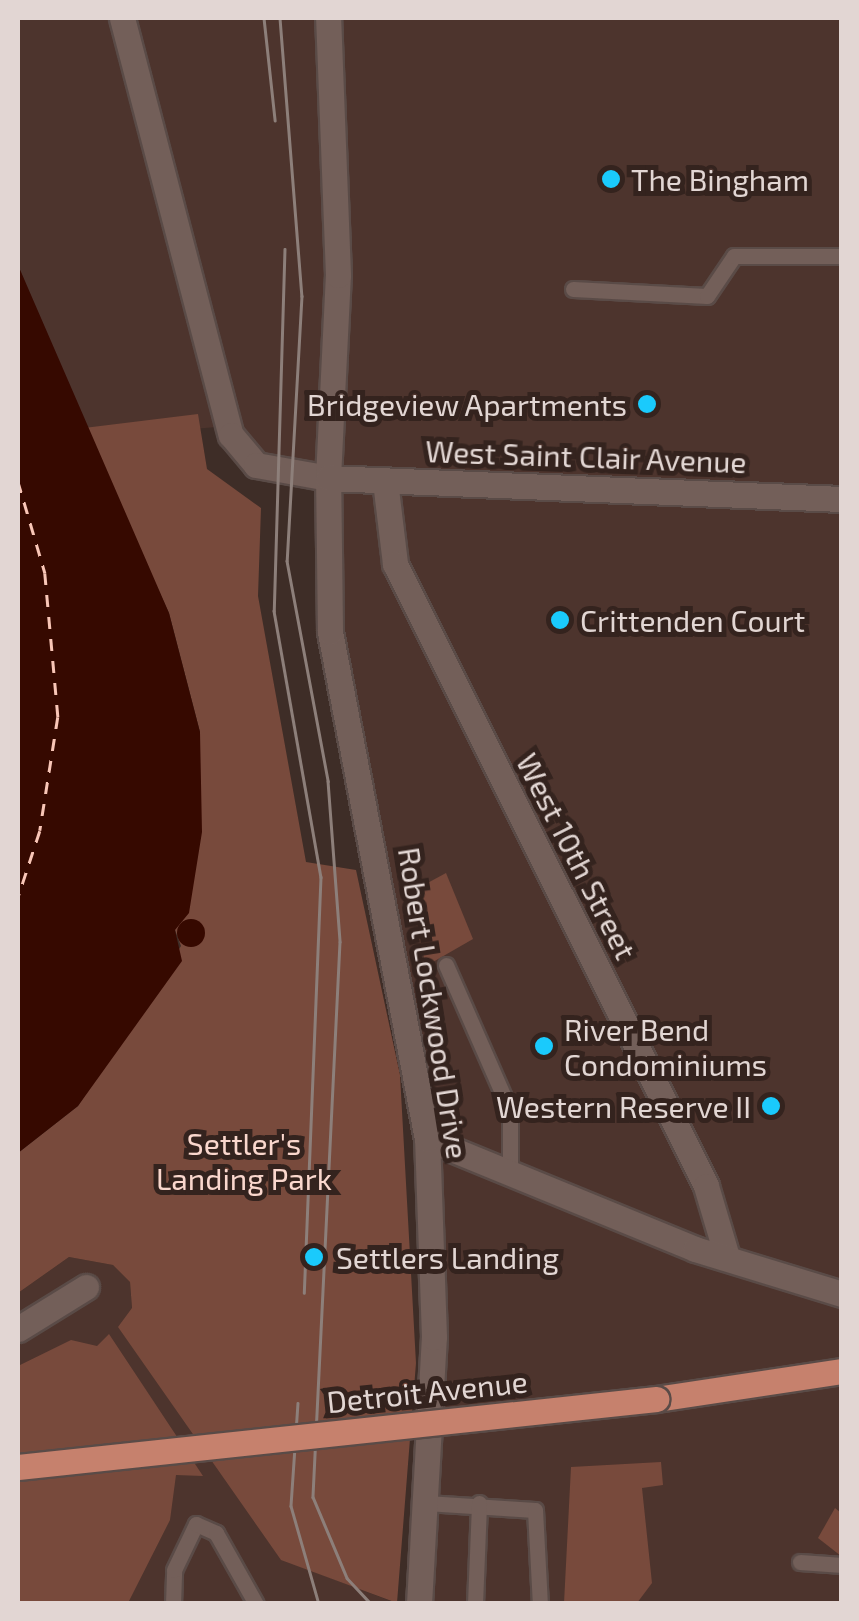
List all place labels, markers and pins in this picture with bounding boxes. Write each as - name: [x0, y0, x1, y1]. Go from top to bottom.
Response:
- place label: The Bingham: [631, 161, 809, 197]
- marker: The Bingham: [600, 168, 622, 190]
- place label: Bridgeview Apartments: [306, 386, 627, 422]
- marker: Bridgeview Apartments: [636, 393, 658, 415]
- place label: Crittenden Court: [580, 602, 805, 638]
- marker: Crittenden Court: [549, 609, 571, 631]
- place label: River Bend Condominiums: [564, 1011, 767, 1082]
- marker: River Bend Condominiums: [533, 1035, 555, 1057]
- place label: Western Reserve II: [496, 1088, 751, 1124]
- marker: Western Reserve II: [760, 1095, 782, 1117]
- place label: Settlers Landing: [336, 1239, 559, 1275]
- marker: Settlers Landing: [301, 1244, 327, 1270]

